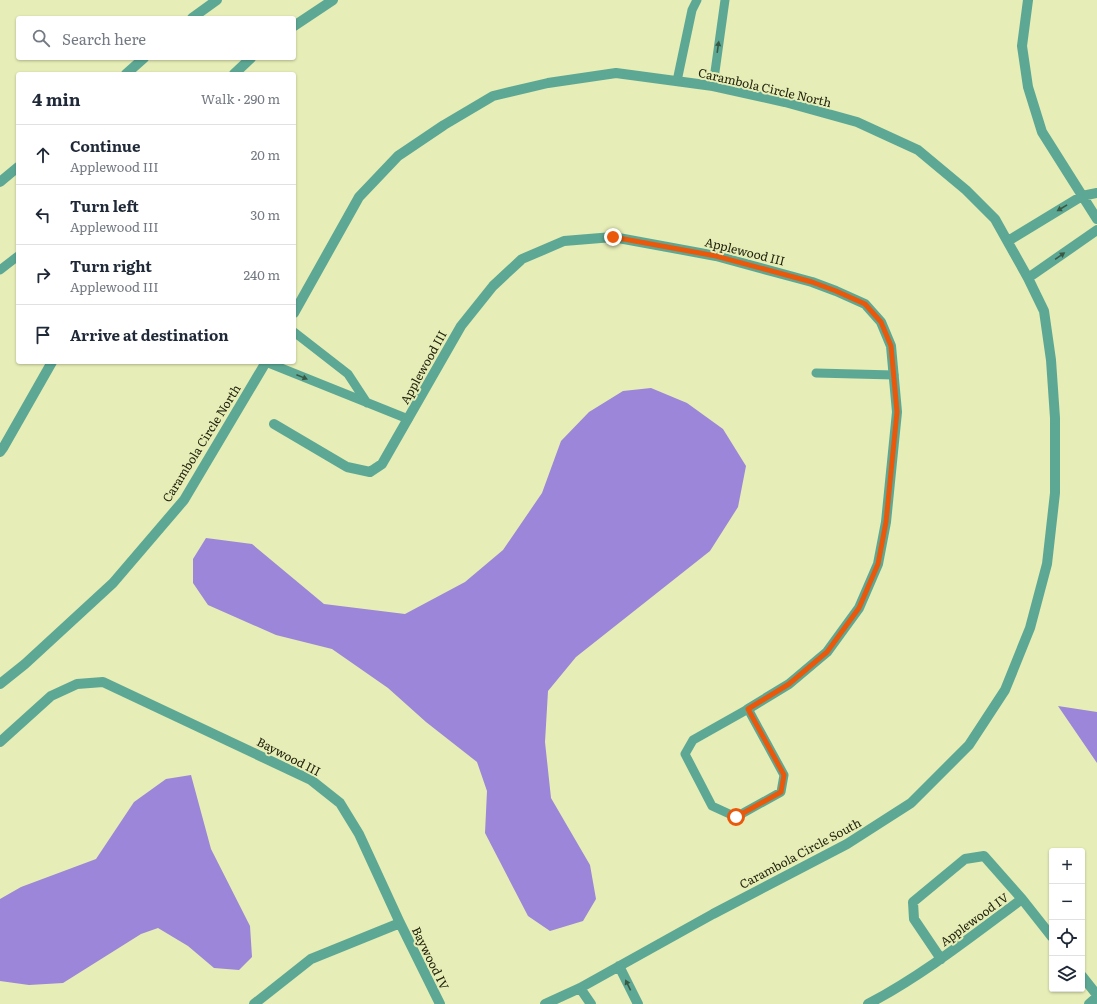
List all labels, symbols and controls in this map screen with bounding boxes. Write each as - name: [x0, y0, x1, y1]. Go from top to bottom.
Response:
- search box: [16, 16, 296, 60]
- icon: search: [30, 27, 52, 49]
- text: Search here: [62, 27, 146, 50]
- one-way arrow: [715, 41, 722, 53]
- street label: Carambola Circle North: [697, 63, 833, 111]
- text: 4 min: [32, 86, 81, 111]
- text: Walk · 290 m: [201, 89, 280, 108]
- text: Continue: [70, 134, 140, 157]
- icon: ahead: [32, 144, 54, 166]
- text: 20 m: [251, 145, 280, 164]
- text: Applewood III: [70, 157, 159, 176]
- text: Turn left: [70, 194, 139, 217]
- icon: left: [32, 204, 54, 226]
- one-way arrow: [1057, 204, 1067, 212]
- text: 30 m: [250, 205, 280, 224]
- text: Applewood III: [70, 217, 159, 236]
- route end: [604, 228, 622, 246]
- street label: Applewood III: [703, 232, 787, 270]
- one-way arrow: [1055, 252, 1066, 260]
- text: Turn right: [70, 254, 152, 277]
- icon: right: [32, 264, 54, 286]
- text: 240 m: [244, 265, 280, 284]
- text: Applewood III: [70, 277, 159, 296]
- text: Arrive at destination: [70, 323, 229, 346]
- icon: arrive: [32, 324, 54, 346]
- street label: Applewood III: [395, 327, 451, 407]
- one-way arrow: [297, 374, 309, 380]
- street label: Carambola Circle North: [157, 380, 245, 505]
- street label: Baywood III: [254, 732, 324, 780]
- route start: [727, 808, 745, 826]
- street label: Carambola Circle South: [736, 813, 864, 893]
- map controls: [1049, 848, 1085, 992]
- button: +: [1049, 848, 1085, 884]
- button: −: [1049, 884, 1085, 920]
- street label: Applewood IV: [936, 888, 1012, 950]
- button: locate: [1049, 920, 1085, 956]
- street label: Baywood IV: [408, 923, 454, 993]
- button: layers: [1049, 956, 1085, 992]
- one-way arrow: [625, 979, 631, 991]

